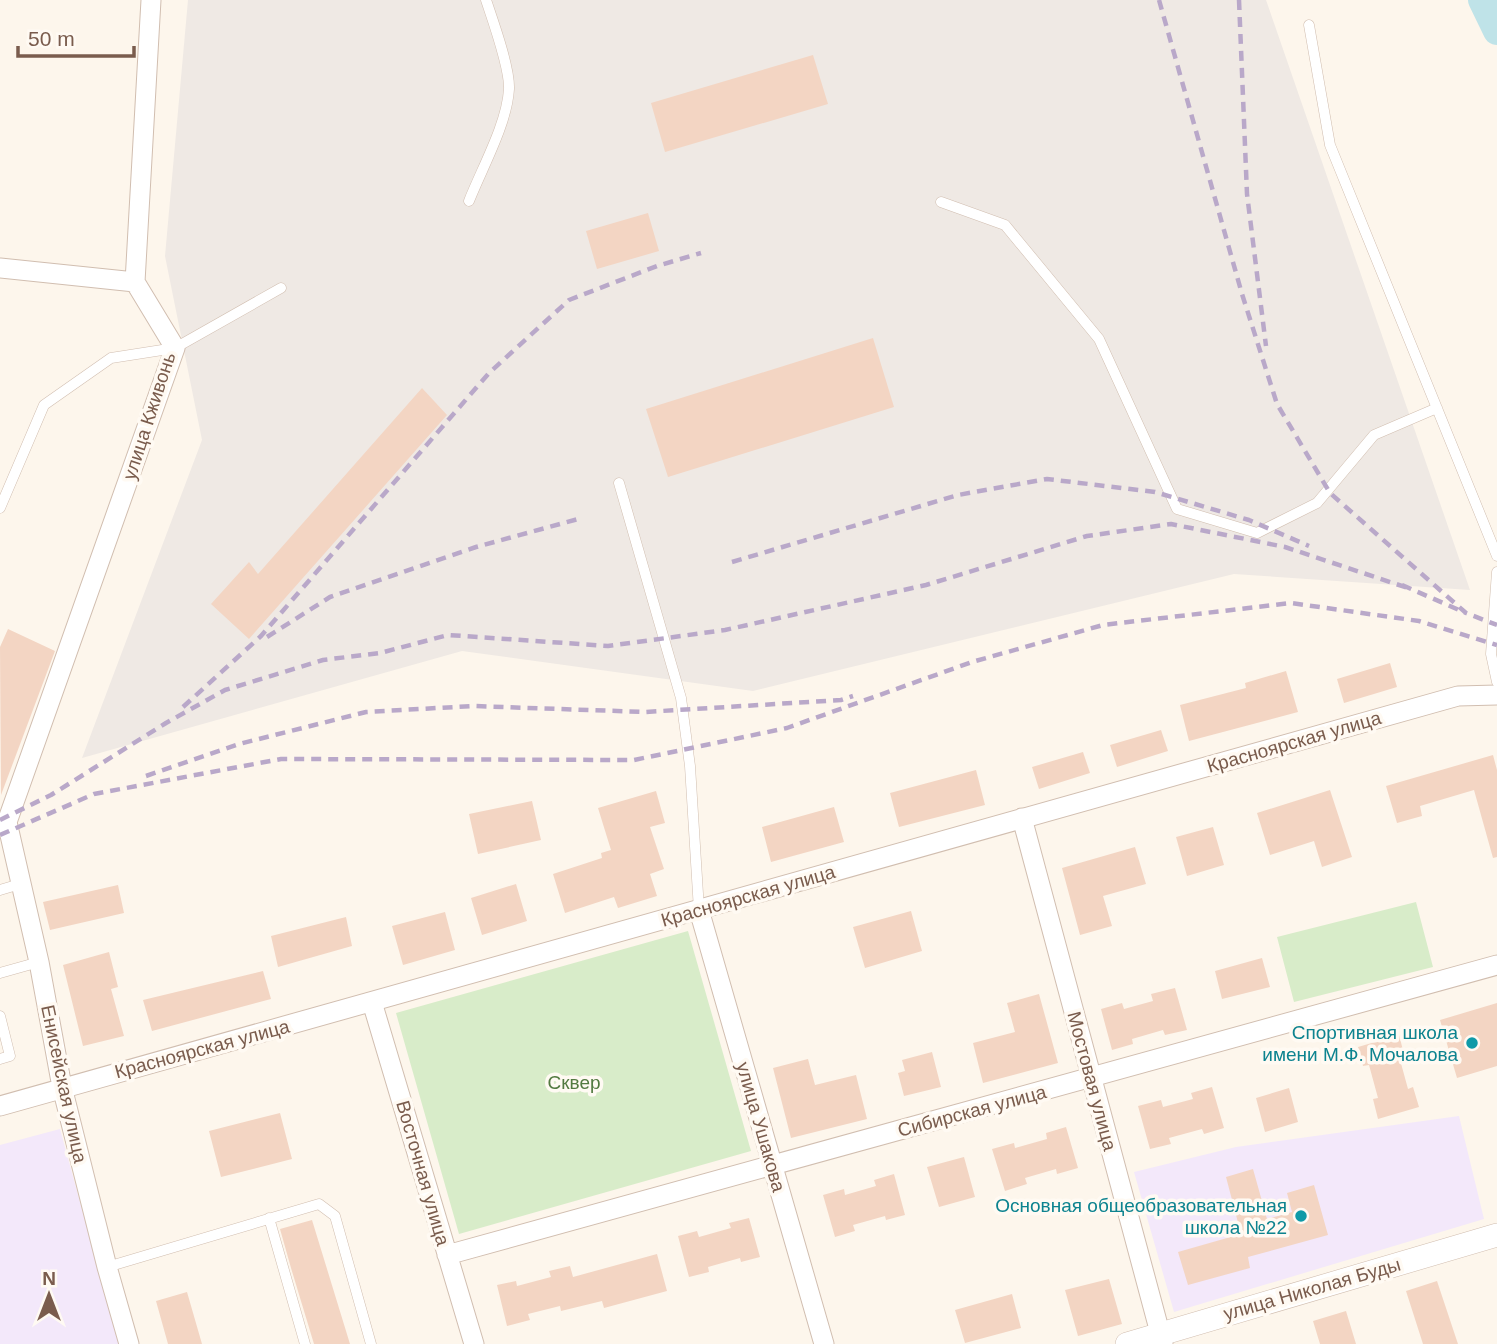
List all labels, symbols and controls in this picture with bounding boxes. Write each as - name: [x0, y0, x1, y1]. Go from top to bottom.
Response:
- scale bar: [18, 14, 133, 58]
- text: 50 m: [28, 27, 75, 50]
- street label: улица Кживонь: [119, 350, 180, 482]
- street label: Красноярская улица: [1204, 707, 1384, 777]
- street label: Красноярская улица: [658, 861, 838, 931]
- street label: Енисейская улица: [37, 1003, 91, 1165]
- street label: Мостовая улица: [1063, 1009, 1121, 1153]
- street label: Красноярская улица: [112, 1015, 292, 1082]
- place label: Спортивная школа имени М.Ф. Мочалова: [1262, 1022, 1458, 1065]
- marker: Спортивная школа имени М.Ф. Мочалова: [1464, 1035, 1480, 1051]
- street label: улица Ушакова: [732, 1060, 790, 1195]
- park label: Сквер: [547, 1072, 601, 1093]
- street label: Сибирская улица: [895, 1081, 1049, 1141]
- street label: Восточная улица: [392, 1098, 454, 1248]
- place label: Основная общеобразовательная школа №22: [995, 1195, 1287, 1238]
- marker: Основная общеобразовательная школа №22: [1293, 1208, 1309, 1224]
- street label: улица Николая Буды: [1221, 1254, 1403, 1324]
- north arrow: [14, 1260, 84, 1330]
- text: N: [42, 1268, 56, 1289]

